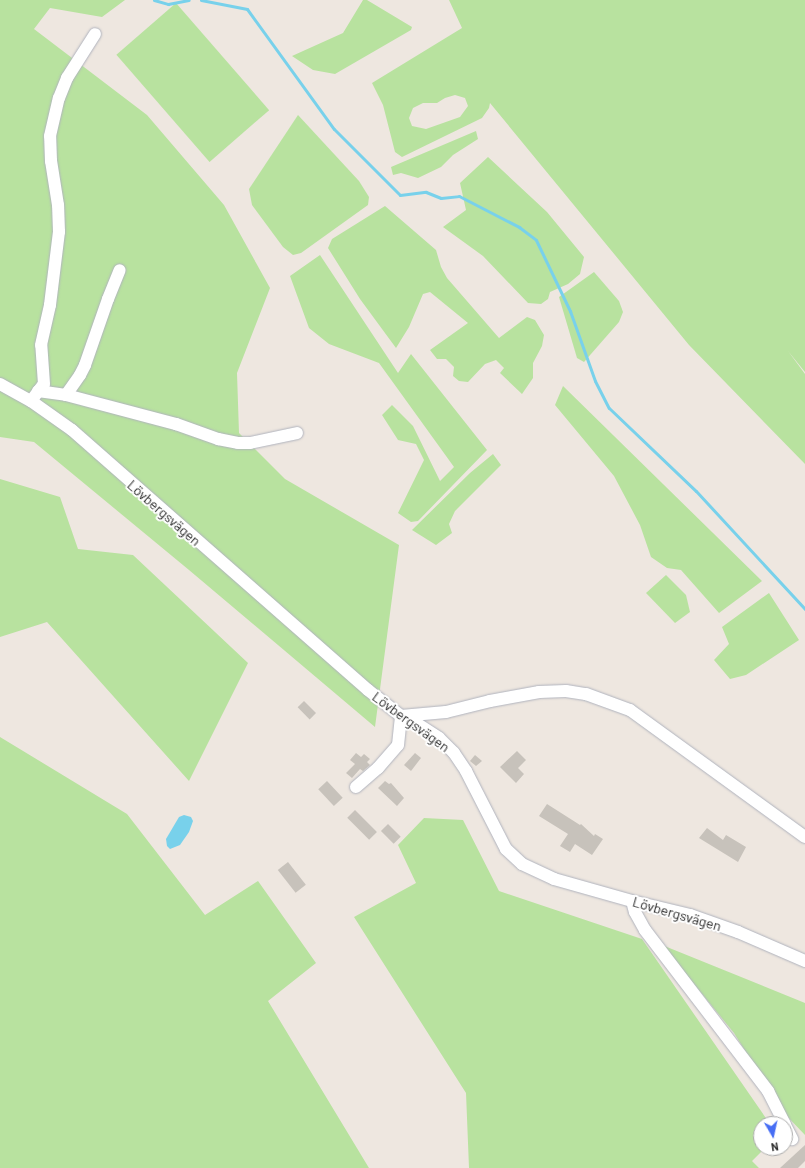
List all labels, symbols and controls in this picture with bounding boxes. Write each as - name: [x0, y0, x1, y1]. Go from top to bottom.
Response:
- street label: Lövbergsvägen: [124, 477, 204, 549]
- street label: Lövbergsvägen: [369, 688, 453, 756]
- street label: Lövbergsvägen: [631, 893, 723, 935]
- north arrow: [753, 1116, 793, 1156]
- text: N: [770, 1140, 779, 1154]

